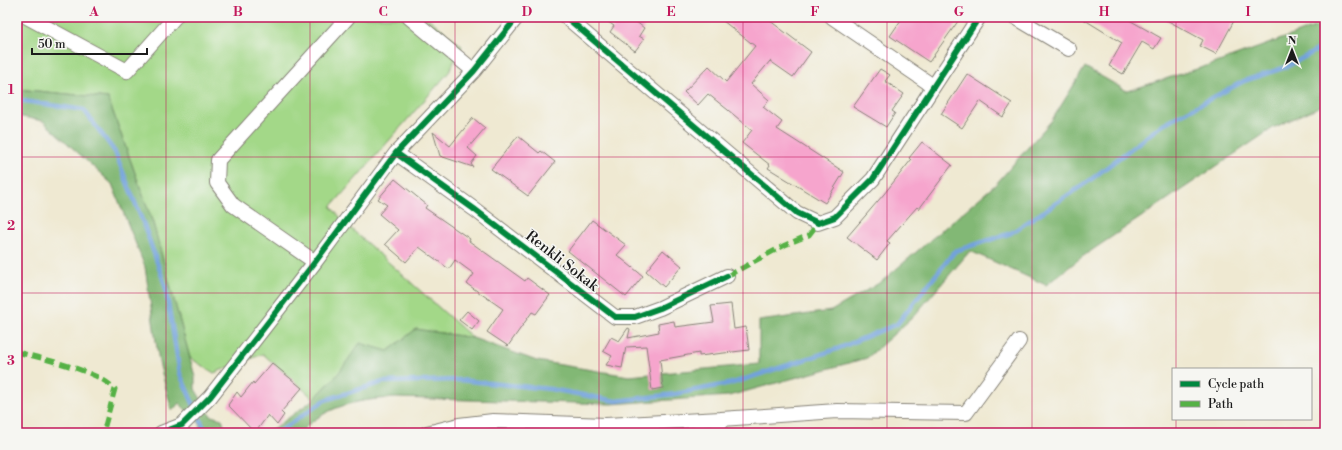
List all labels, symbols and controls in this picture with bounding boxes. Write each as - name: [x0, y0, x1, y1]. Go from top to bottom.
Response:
- text: A: [88, 4, 99, 20]
- text: B: [233, 4, 243, 20]
- text: C: [378, 4, 388, 20]
- text: D: [522, 4, 532, 20]
- text: E: [666, 4, 676, 20]
- text: F: [810, 4, 820, 20]
- text: G: [954, 4, 965, 20]
- text: H: [1099, 4, 1110, 20]
- text: I: [1245, 4, 1251, 20]
- scale bar: [32, 30, 147, 56]
- north arrow: [1272, 30, 1312, 70]
- text: N: [1288, 34, 1297, 48]
- text: 50 m: [38, 37, 66, 52]
- text: 1: [8, 82, 15, 98]
- text: 2: [7, 218, 15, 234]
- street label: Renkli Sokak: [522, 226, 603, 296]
- text: 3: [7, 353, 15, 369]
- legend: [1172, 368, 1312, 420]
- text: Cycle path: [1208, 377, 1264, 392]
- text: Path: [1208, 397, 1233, 412]

